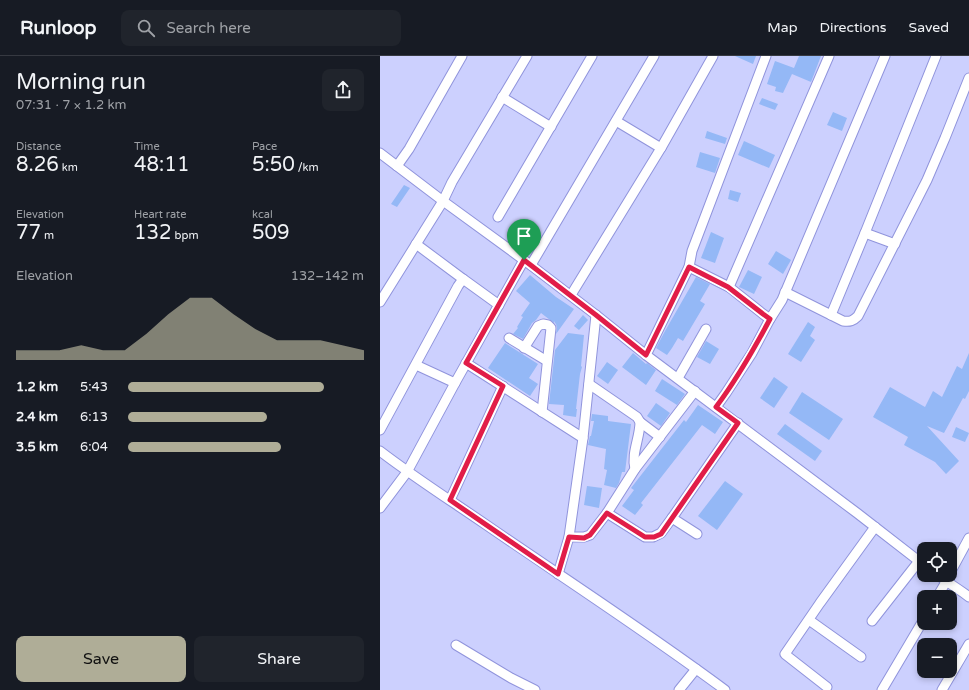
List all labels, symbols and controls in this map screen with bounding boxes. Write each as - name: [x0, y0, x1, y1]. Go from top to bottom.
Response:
- search box: [121, 10, 401, 46]
- text: Runloop: [20, 17, 97, 39]
- icon: search: [135, 17, 157, 39]
- text: Search here: [167, 19, 251, 37]
- text: Map: [767, 19, 798, 36]
- text: Directions: [820, 19, 887, 36]
- text: Saved: [909, 19, 949, 36]
- text: Morning run: [16, 69, 146, 95]
- button: share: [322, 69, 364, 111]
- text: 07:31 · 7 × 1.2 km: [16, 97, 127, 113]
- text: Distance: [16, 140, 61, 153]
- text: Time: [134, 140, 160, 153]
- text: Pace: [252, 140, 277, 153]
- text: 8.26: [16, 153, 59, 177]
- text: 48:11: [134, 153, 189, 177]
- text: 5:50: [252, 153, 295, 177]
- text: km: [59, 161, 78, 174]
- text: /km: [295, 161, 319, 174]
- text: Elevation: [16, 208, 64, 221]
- text: Heart rate: [134, 208, 186, 221]
- text: kcal: [252, 208, 273, 221]
- pin: [507, 219, 541, 260]
- text: 77: [16, 221, 41, 245]
- text: 132: [134, 221, 172, 245]
- text: 509: [252, 221, 290, 245]
- icon: arrive: [513, 225, 535, 247]
- text: m: [41, 229, 54, 242]
- text: bpm: [172, 229, 199, 242]
- text: Elevation: [16, 268, 73, 284]
- text: 132–142 m: [291, 268, 364, 284]
- text: 1.2 km: [16, 379, 58, 395]
- text: 5:43: [80, 379, 108, 395]
- text: 2.4 km: [16, 409, 58, 425]
- text: 6:13: [80, 409, 108, 425]
- text: 3.5 km: [16, 439, 58, 455]
- text: 6:04: [80, 439, 108, 455]
- map controls: [917, 542, 957, 678]
- button: locate: [917, 542, 957, 582]
- button: +: [917, 590, 957, 630]
- button: Save: [16, 636, 186, 682]
- button: Share: [194, 636, 364, 682]
- button: −: [917, 638, 957, 678]

